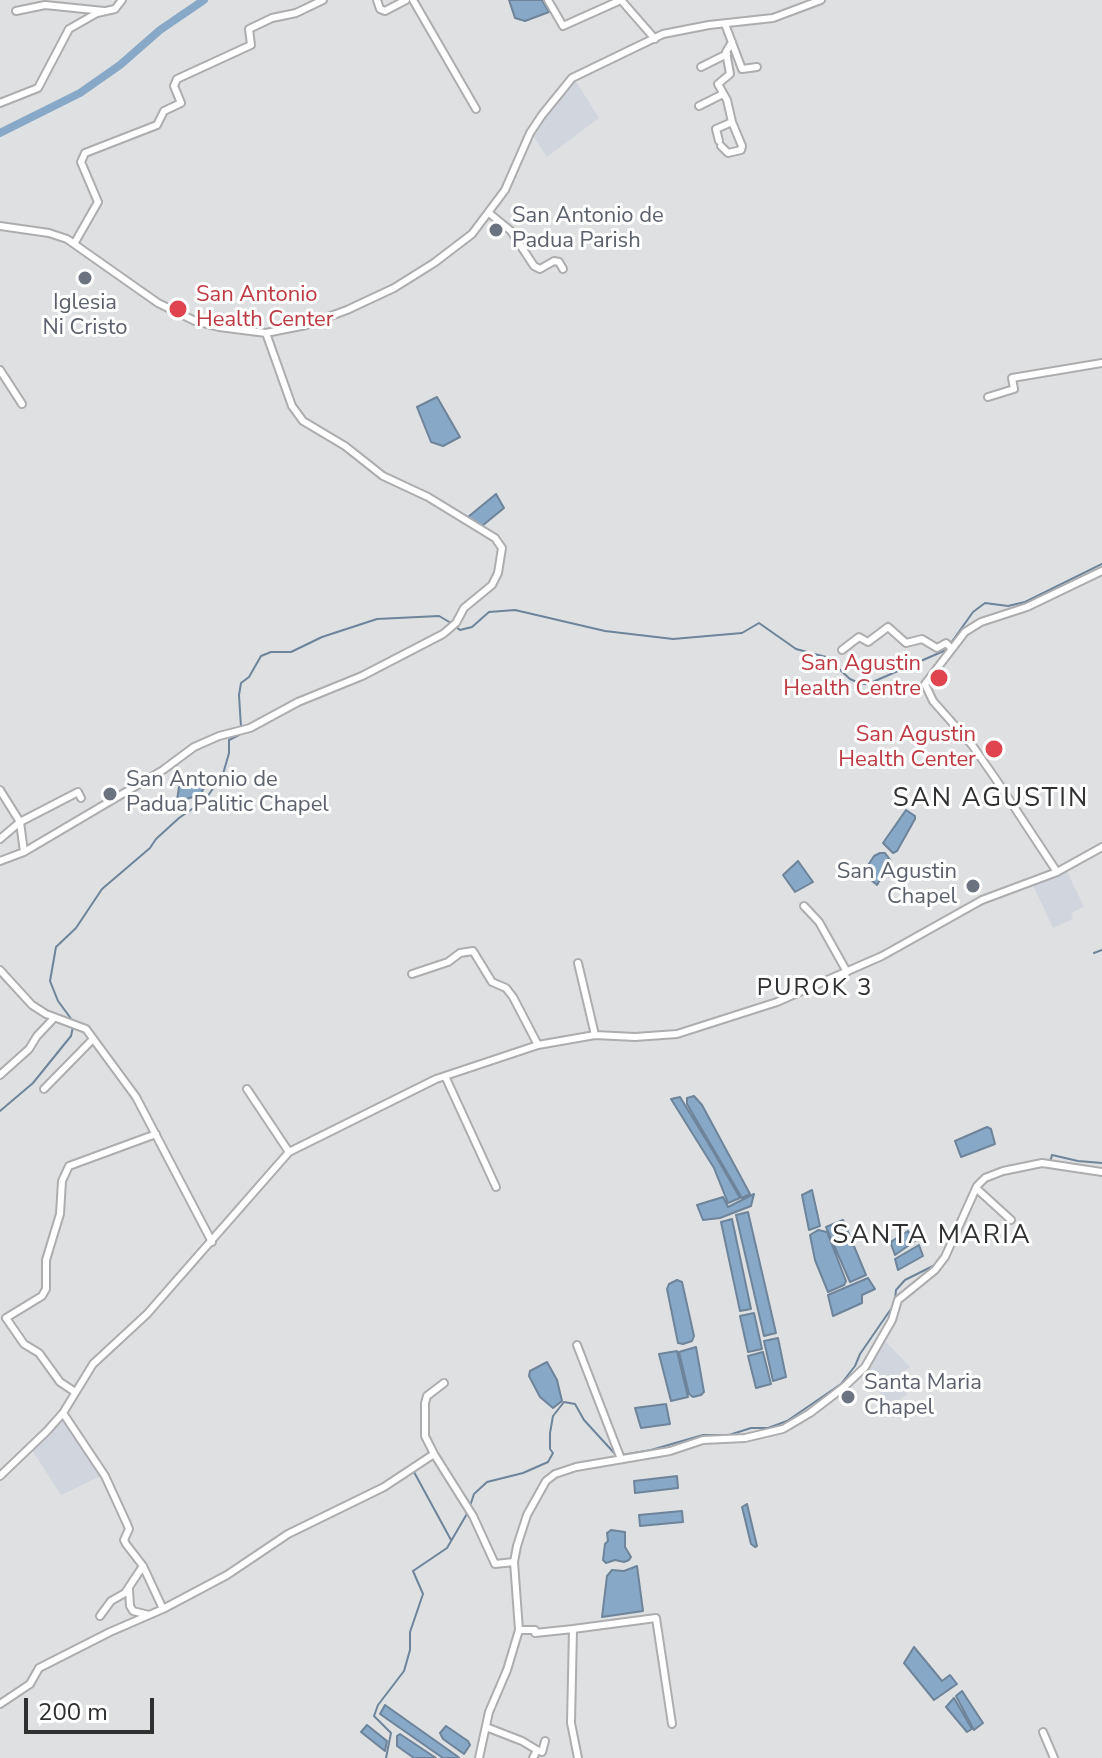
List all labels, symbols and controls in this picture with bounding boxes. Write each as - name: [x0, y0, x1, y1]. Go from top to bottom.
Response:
- place label: San Antonio de Padua Parish: [512, 204, 664, 256]
- marker: San Antonio de Padua Parish: [487, 221, 505, 239]
- marker: Iglesia Ni Cristo: [76, 269, 94, 287]
- place label: San Antonio Health Center: [196, 283, 334, 334]
- place label: Iglesia Ni Cristo: [42, 291, 128, 342]
- marker: San Antonio Health Center: [167, 298, 189, 320]
- place label: San Agustin Health Centre: [783, 652, 921, 704]
- marker: San Agustin Health Centre: [928, 667, 950, 689]
- place label: San Agustin Health Center: [838, 723, 976, 774]
- marker: San Agustin Health Center: [983, 738, 1005, 760]
- place label: San Antonio de Padua Palitic Chapel: [126, 768, 329, 820]
- district label: SAN AGUSTIN: [893, 784, 1089, 816]
- marker: San Antonio de Padua Palitic Chapel: [101, 785, 119, 803]
- place label: San Agustin Chapel: [837, 860, 957, 912]
- marker: San Agustin Chapel: [964, 877, 982, 895]
- district label: PUROK 3: [757, 975, 873, 1003]
- district label: SANTA MARIA: [832, 1221, 1032, 1253]
- place label: Santa Maria Chapel: [864, 1371, 982, 1422]
- marker: Santa Maria Chapel: [839, 1388, 857, 1406]
- scale bar: [28, 1682, 158, 1732]
- text: 200 m: [38, 1696, 108, 1728]

